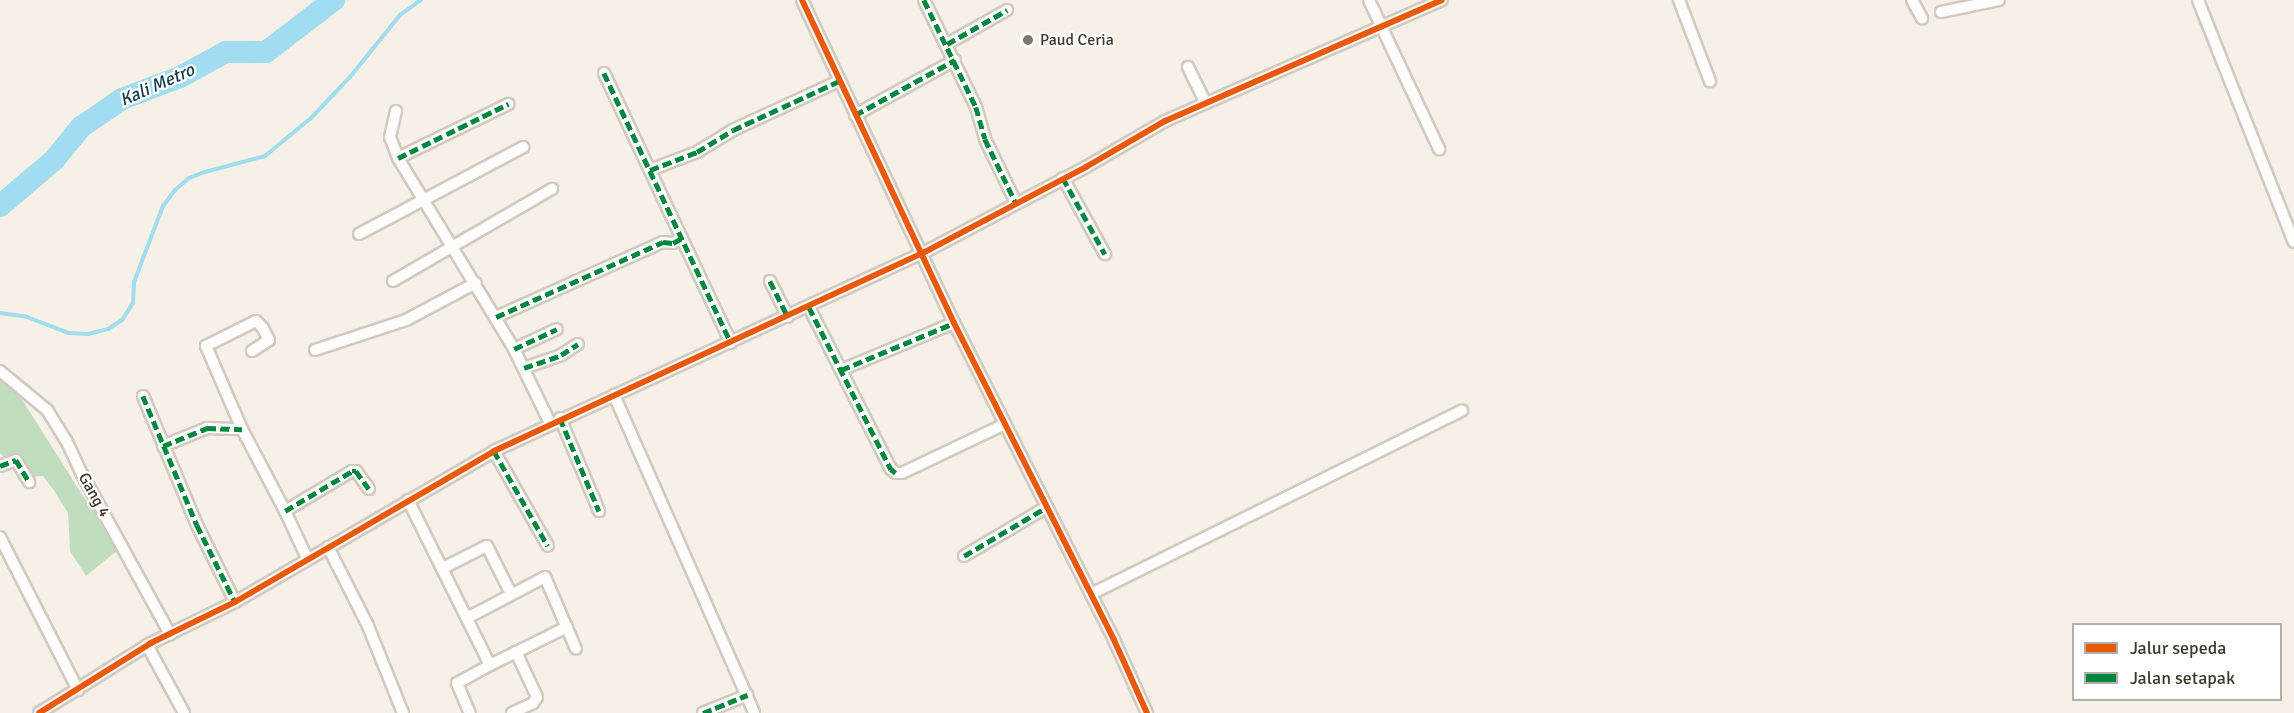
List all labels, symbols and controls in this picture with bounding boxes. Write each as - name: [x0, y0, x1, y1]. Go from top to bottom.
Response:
- place label: Paud Ceria: [1040, 30, 1114, 50]
- marker: Paud Ceria: [1021, 33, 1035, 47]
- water label: Kali Metro: [116, 59, 198, 111]
- street label: Gang 4: [74, 469, 114, 521]
- legend: [2072, 623, 2282, 701]
- text: Jalur sepeda: [2130, 637, 2226, 659]
- text: Jalan setapak: [2130, 667, 2235, 689]

